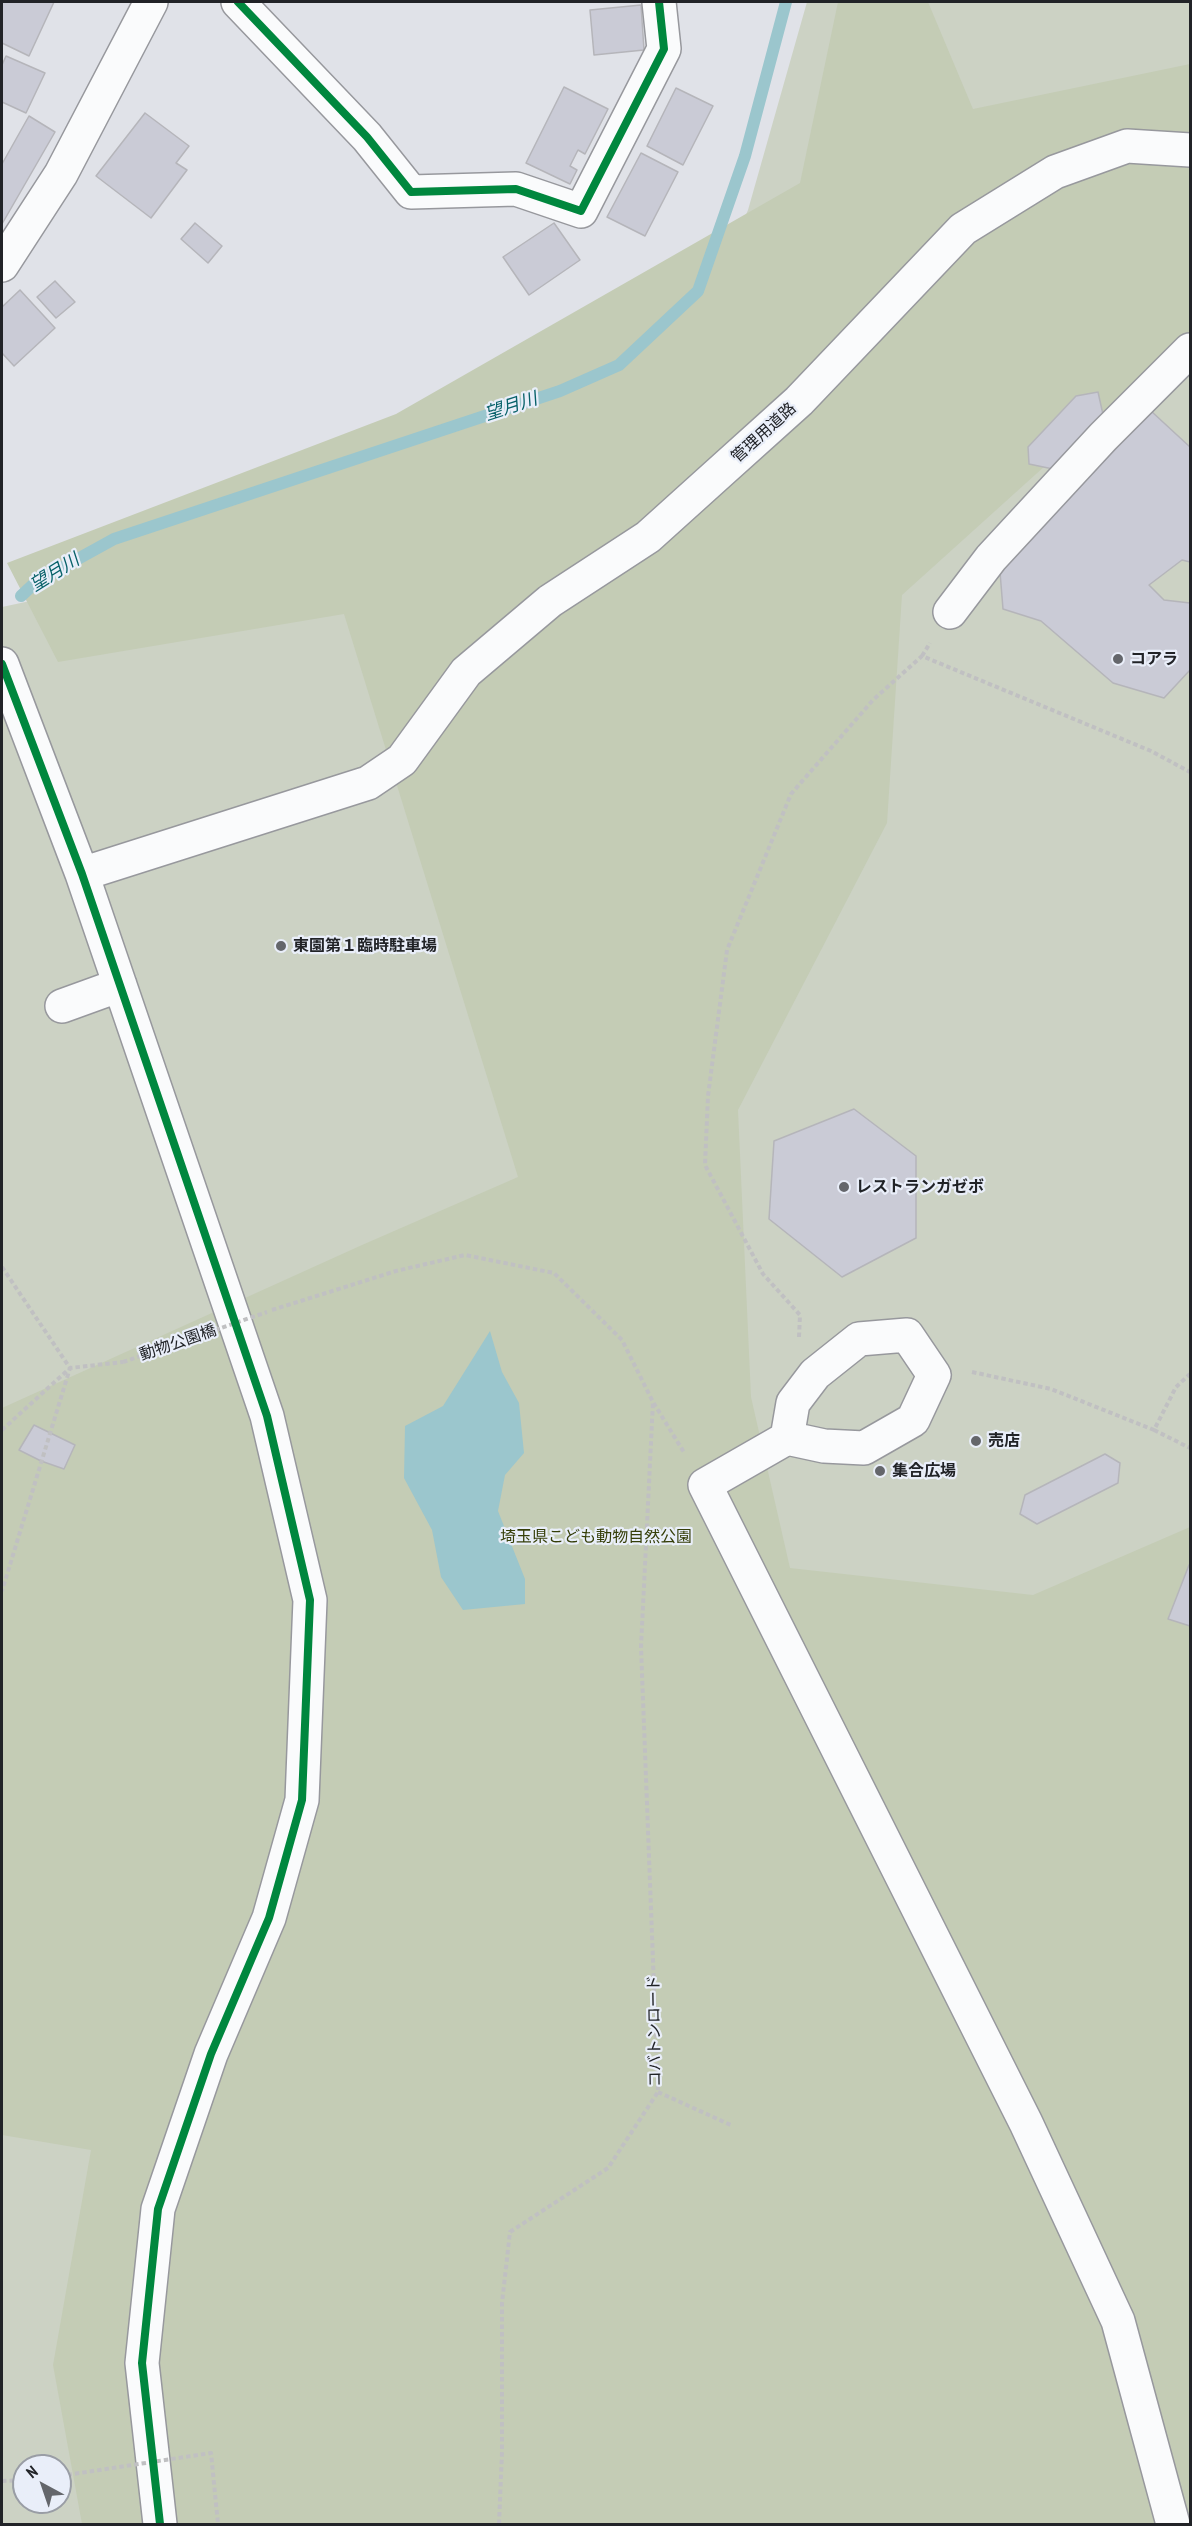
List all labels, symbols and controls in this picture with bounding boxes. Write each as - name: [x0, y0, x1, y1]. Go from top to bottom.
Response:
- water label: 望月川: [482, 388, 540, 426]
- street label: 管理用道路: [728, 399, 800, 467]
- water label: 望月川: [26, 550, 84, 596]
- place label: コアラ: [1130, 649, 1178, 669]
- marker: コアラ: [1111, 652, 1125, 666]
- place label: 東園第１臨時駐車場: [293, 936, 437, 956]
- marker: 東園第１臨時駐車場: [274, 939, 288, 953]
- place label: レストランガゼボ: [856, 1177, 984, 1197]
- marker: レストランガゼボ: [837, 1180, 851, 1194]
- street label: 動物公園橋: [137, 1321, 219, 1365]
- place label: 売店: [988, 1431, 1020, 1451]
- marker: 売店: [969, 1434, 983, 1448]
- place label: 集合広場: [892, 1461, 956, 1481]
- marker: 集合広場: [873, 1464, 887, 1478]
- park label: 埼玉県こども動物自然公園: [500, 1527, 692, 1547]
- street label: コバトンロード: [644, 1975, 666, 2087]
- north arrow: [12, 2454, 72, 2514]
- text: N: [22, 2461, 41, 2482]

